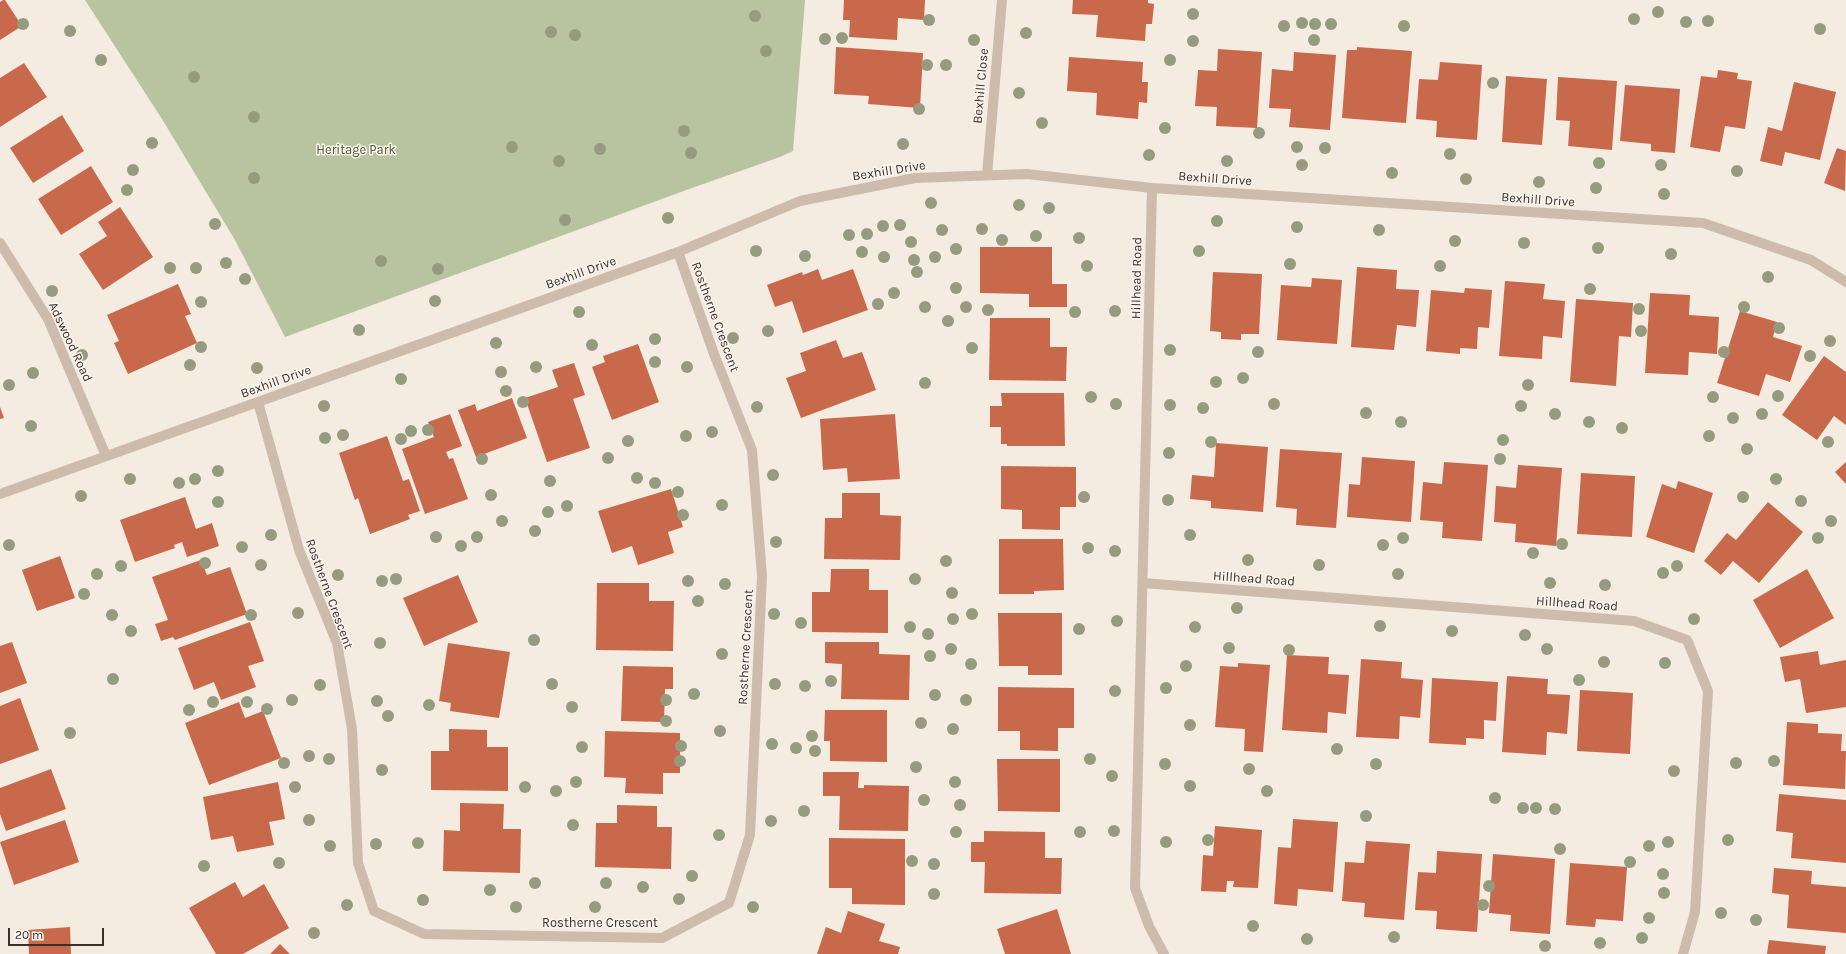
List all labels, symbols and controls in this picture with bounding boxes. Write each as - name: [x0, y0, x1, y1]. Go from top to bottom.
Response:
- street label: Bexhill Close: [970, 48, 992, 124]
- park label: Heritage Park: [316, 142, 396, 158]
- street label: Bexhill Drive: [851, 158, 927, 184]
- street label: Bexhill Drive: [1178, 169, 1252, 189]
- street label: Bexhill Drive: [1501, 190, 1575, 210]
- street label: Hillhead Road: [1128, 237, 1146, 319]
- street label: Bexhill Drive: [544, 253, 618, 293]
- street label: Rostherne Crescent: [688, 260, 742, 374]
- street label: Adswood Road: [45, 300, 95, 384]
- street label: Bexhill Drive: [239, 362, 313, 402]
- street label: Rostherne Crescent: [302, 537, 356, 651]
- street label: Hillhead Road: [1212, 568, 1296, 590]
- street label: Rostherne Crescent: [735, 589, 757, 705]
- street label: Hillhead Road: [1535, 593, 1619, 615]
- street label: Rostherne Crescent: [542, 915, 658, 931]
- scale bar: [10, 920, 106, 946]
- text: 20 m: [15, 928, 43, 942]

